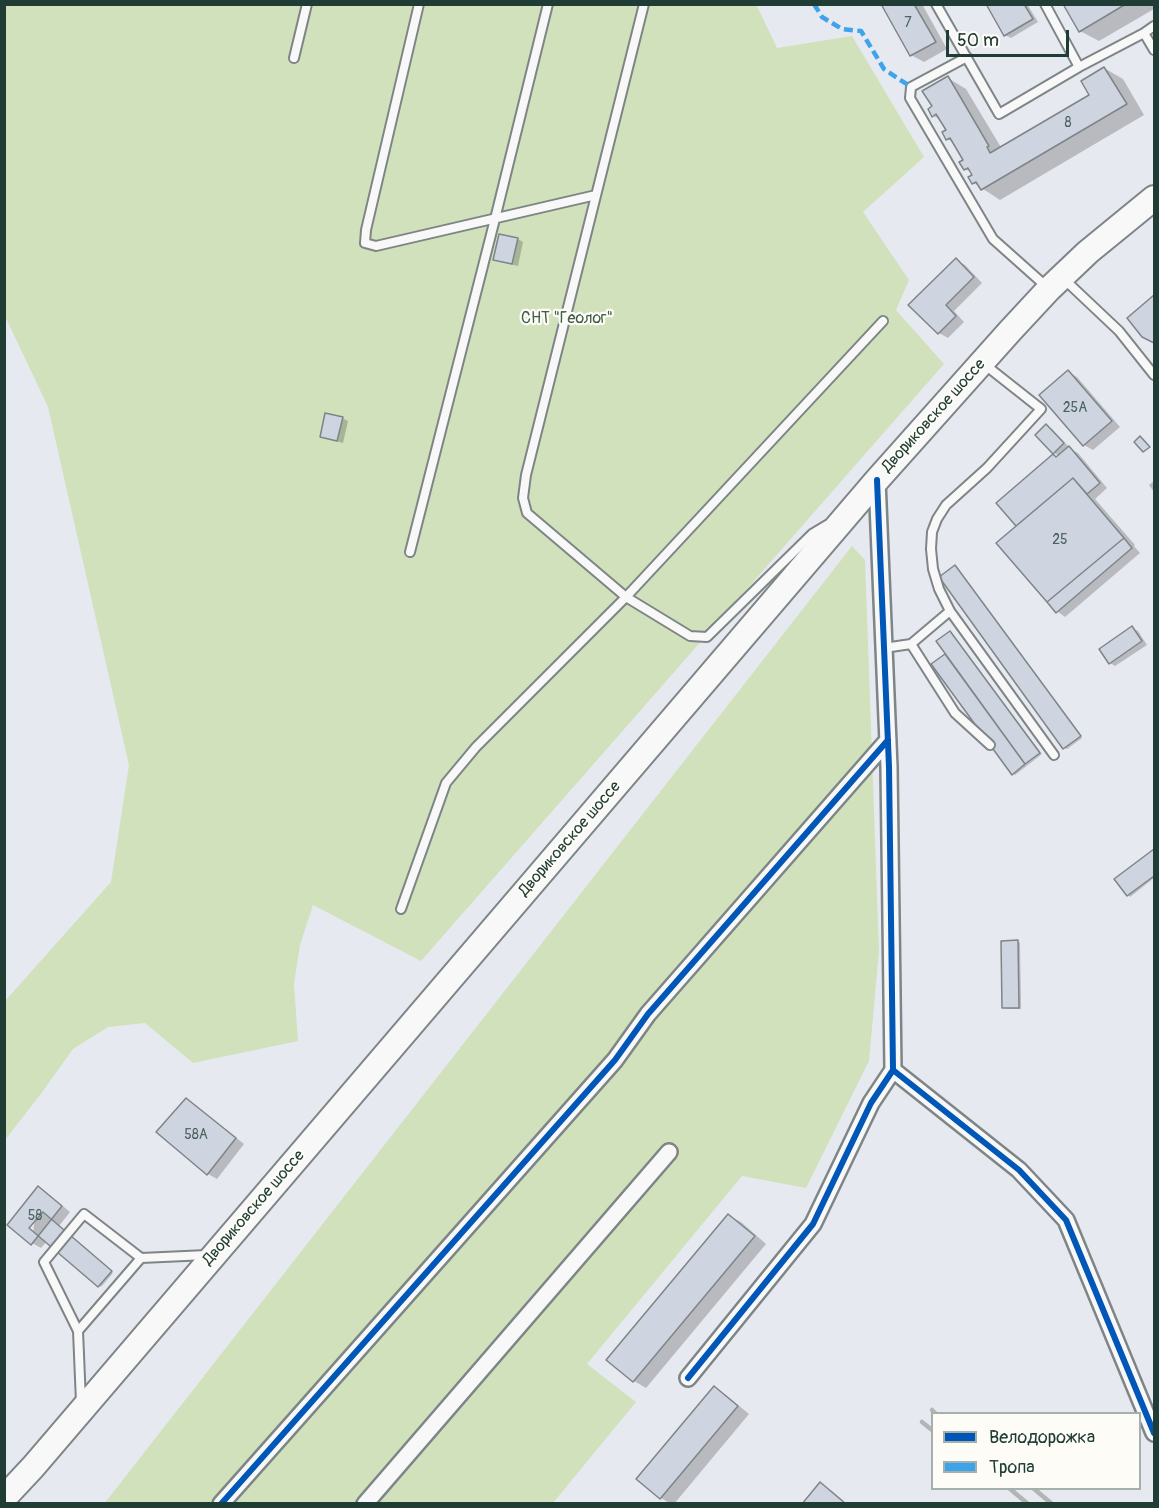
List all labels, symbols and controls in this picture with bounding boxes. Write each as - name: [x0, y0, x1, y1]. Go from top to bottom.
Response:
- house number: 7: [904, 15, 912, 31]
- scale bar: [949, 18, 1072, 56]
- text: 50 m: [957, 29, 999, 52]
- house number: 8: [1064, 115, 1072, 131]
- park label: СНТ "Геолог": [521, 309, 613, 329]
- street label: Двориковское шоссе: [878, 355, 990, 477]
- house number: 25А: [1063, 400, 1087, 416]
- house number: 25: [1052, 532, 1068, 548]
- street label: Двориковское шоссе: [515, 778, 625, 900]
- house number: 58А: [184, 1127, 208, 1143]
- street label: Двориковское шоссе: [199, 1147, 309, 1269]
- house number: 58: [28, 1208, 42, 1224]
- legend: [931, 1412, 1141, 1490]
- text: Велодорожка: [989, 1426, 1095, 1449]
- text: Тропа: [989, 1456, 1035, 1479]

